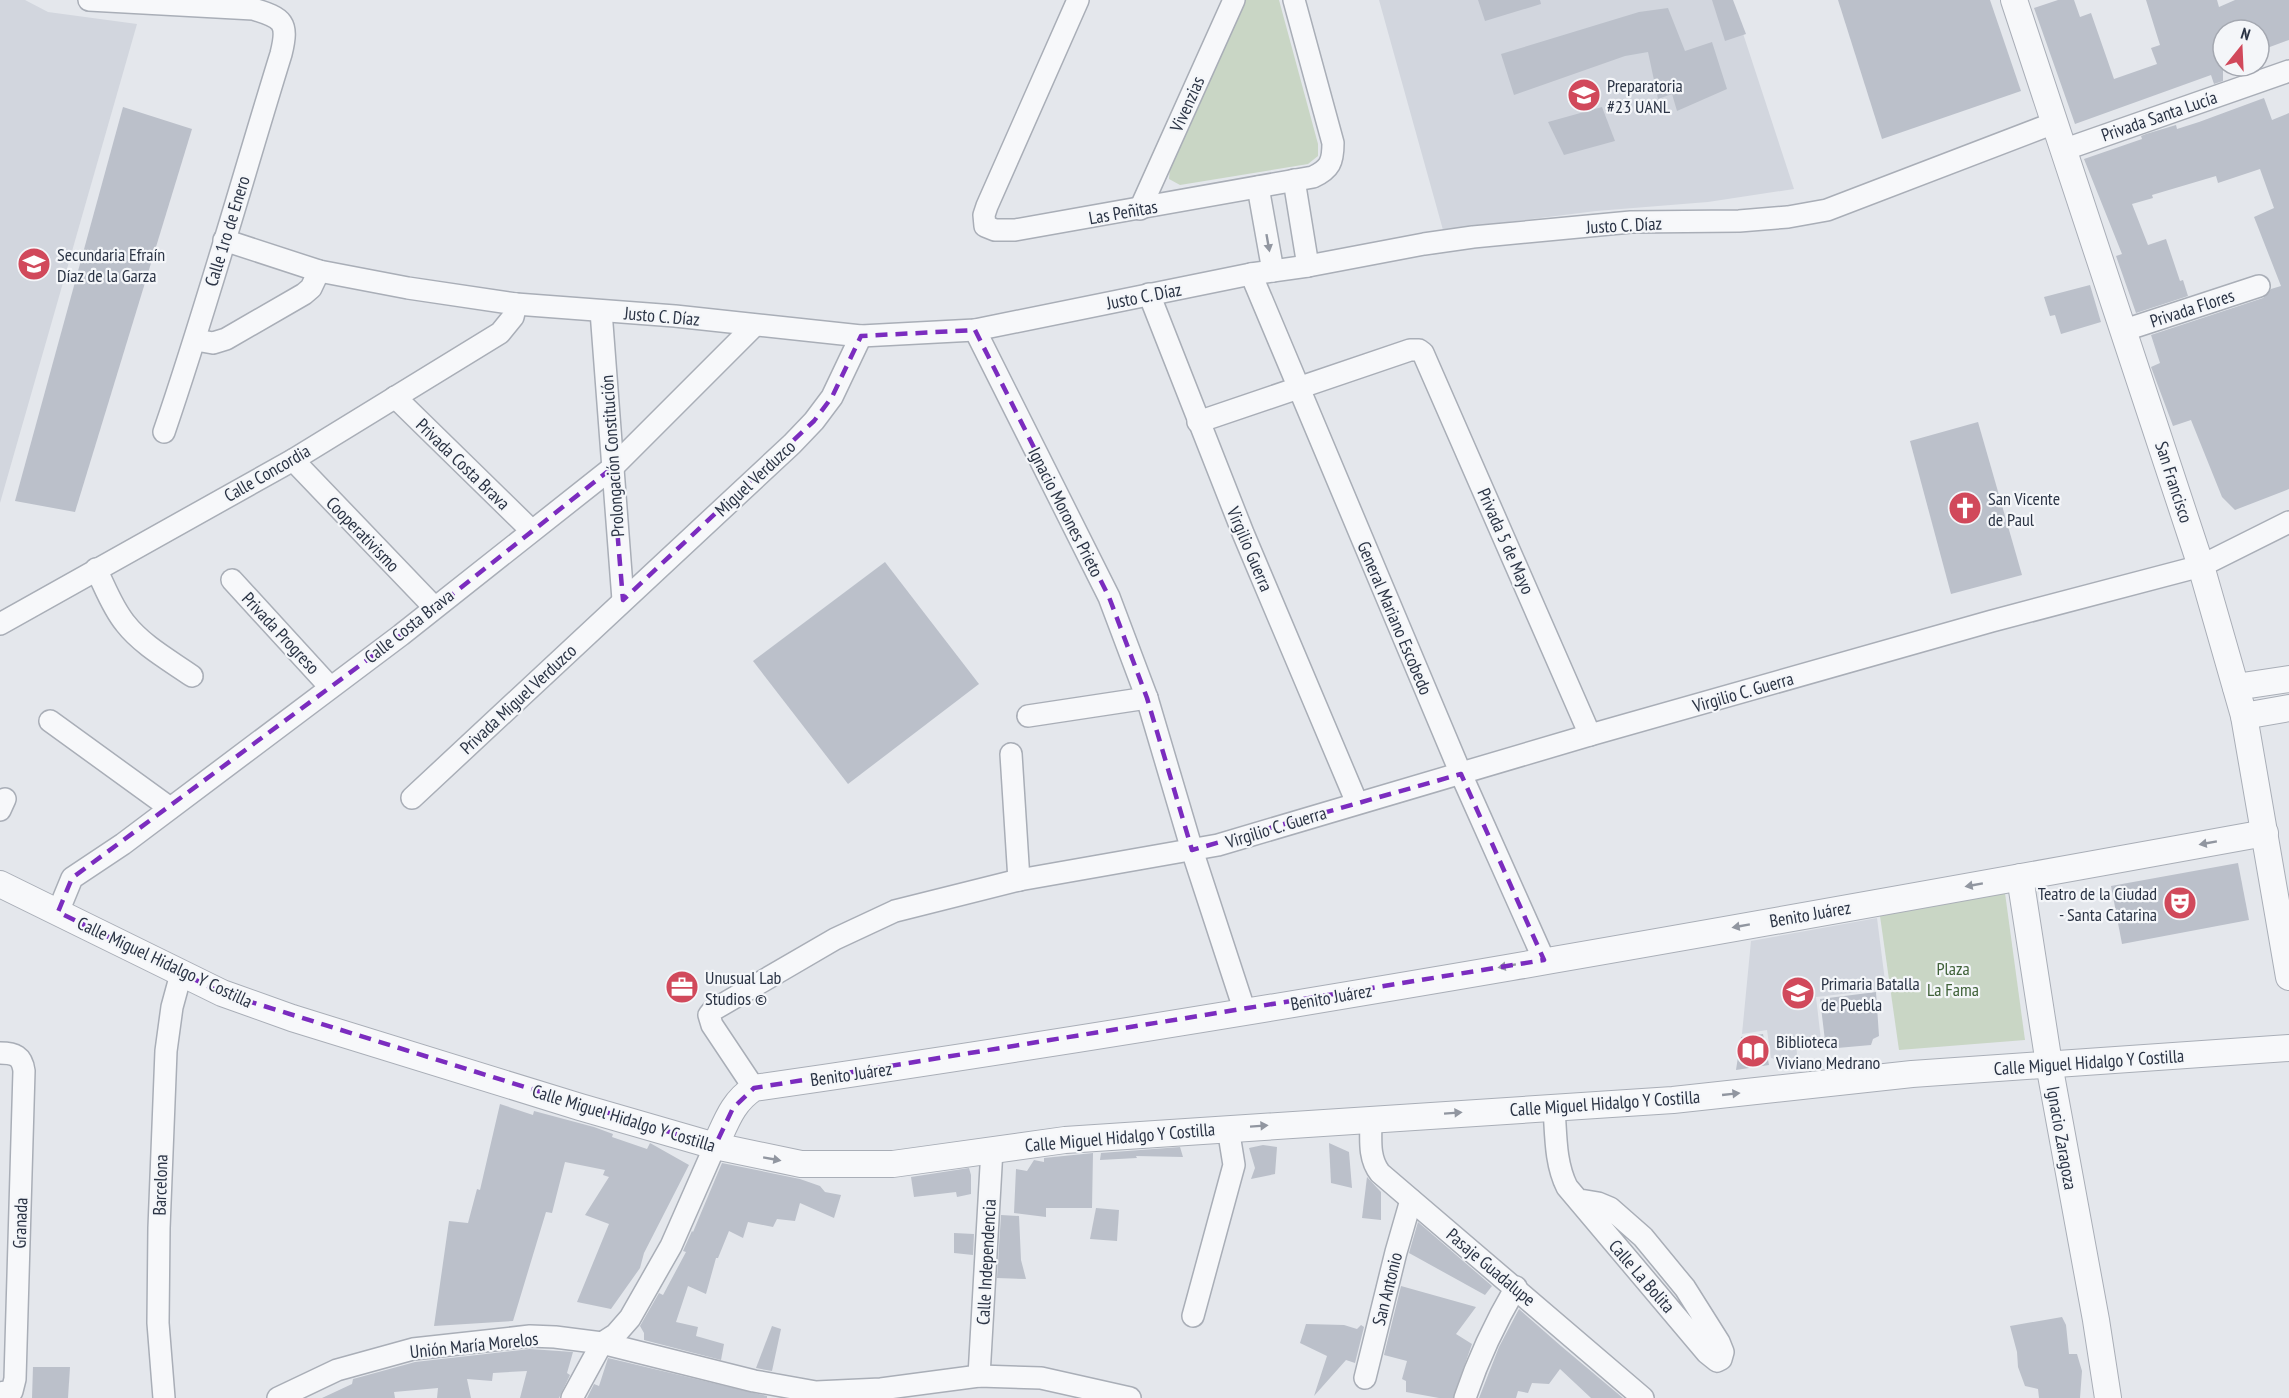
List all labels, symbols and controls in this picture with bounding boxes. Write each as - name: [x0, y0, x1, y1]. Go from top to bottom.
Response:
- north arrow: [2211, 18, 2271, 78]
- text: N: [2238, 23, 2253, 45]
- street label: Vivenzias: [1164, 73, 1209, 136]
- place label: Preparatoria #23 UANL: [1607, 74, 1683, 118]
- school or university icon: Preparatoria #23 UANL: [1566, 77, 1602, 113]
- street label: Privada Santa Lucía: [2098, 85, 2220, 147]
- street label: Calle 1ro de Enero: [199, 173, 255, 289]
- street label: Las Peñitas: [1087, 195, 1159, 229]
- street label: Justo C. Díaz: [1585, 212, 1662, 239]
- one-way arrow: [1264, 234, 1273, 253]
- place label: Secundaria Efraín Díaz de la Garza: [57, 243, 165, 287]
- school or university icon: Secundaria Efraín Díaz de la Garza: [16, 246, 52, 282]
- street label: Justo C. Díaz: [1104, 277, 1183, 315]
- street label: Privada Flores: [2147, 284, 2237, 332]
- street label: Justo C. Díaz: [622, 301, 701, 331]
- street label: Prolongación Constitución: [595, 374, 629, 538]
- street label: Privada Costa Brava: [411, 413, 515, 515]
- street label: Miguel Verduzco: [710, 435, 800, 521]
- street label: San Francisco: [2150, 438, 2198, 526]
- street label: Calle Concordia: [220, 439, 314, 507]
- street label: Ignacio Morones Prieto: [1023, 443, 1109, 581]
- street label: Privada 5 de Mayo: [1472, 484, 1540, 598]
- place label: San Vicente de Paul: [1988, 487, 2060, 531]
- church icon: San Vicente de Paul: [1947, 490, 1983, 526]
- street label: Cooperativismo: [321, 491, 405, 577]
- street label: Virgilio Guerra: [1221, 502, 1278, 595]
- street label: General Mariano Escobedo: [1352, 538, 1438, 698]
- street label: Calle Costa Brava: [360, 584, 458, 668]
- street label: Privada Progreso: [237, 587, 325, 679]
- street label: Privada Miguel Verduzco: [455, 639, 581, 759]
- street label: Virgilio C. Guerra: [1689, 667, 1796, 718]
- street label: Virgilio C. Guerra: [1222, 801, 1329, 853]
- one-way arrow: [2198, 839, 2217, 848]
- one-way arrow: [1965, 881, 1984, 890]
- place label: Teatro de la Ciudad - Santa Catarina: [2038, 882, 2157, 926]
- theatre icon: Teatro de la Ciudad - Santa Catarina: [2162, 885, 2198, 921]
- street label: Benito Juárez: [1768, 896, 1852, 932]
- street label: Calle Miguel Hidalgo Y Costilla: [74, 911, 256, 1013]
- one-way arrow: [1731, 921, 1750, 930]
- park label: Plaza La Fama: [1927, 957, 1979, 1001]
- one-way arrow: [1498, 962, 1517, 971]
- place label: Unusual Lab Studios ©: [705, 966, 782, 1010]
- office icon: Unusual Lab Studios ©: [664, 969, 700, 1005]
- place label: Primaria Batalla de Puebla: [1821, 972, 1920, 1016]
- school or university icon: Primaria Batalla de Puebla: [1780, 975, 1816, 1011]
- street label: Benito Juárez: [1289, 979, 1373, 1015]
- place label: Biblioteca Viviano Medrano: [1775, 1030, 1881, 1074]
- library icon: Biblioteca Viviano Medrano: [1735, 1033, 1771, 1069]
- street label: Calle Miguel Hidalgo Y Costilla: [1993, 1044, 2185, 1080]
- street label: Benito Juárez: [809, 1057, 893, 1091]
- street label: Calle Miguel Hidalgo Y Costilla: [529, 1079, 719, 1157]
- street label: Ignacio Zaragoza: [2042, 1084, 2082, 1192]
- street label: Calle Miguel Hidalgo Y Costilla: [1509, 1085, 1701, 1121]
- one-way arrow: [1722, 1089, 1741, 1099]
- one-way arrow: [1444, 1109, 1463, 1118]
- street label: Calle Miguel Hidalgo Y Costilla: [1024, 1117, 1216, 1157]
- one-way arrow: [1249, 1122, 1268, 1131]
- street label: Barcelona: [147, 1154, 173, 1216]
- one-way arrow: [763, 1155, 782, 1164]
- street label: Granada: [8, 1197, 32, 1249]
- street label: Calle Independencia: [971, 1198, 1001, 1326]
- street label: Pasaje Guadalupe: [1442, 1223, 1540, 1311]
- street label: Calle La Bolita: [1604, 1235, 1680, 1317]
- street label: San Antonio: [1367, 1250, 1407, 1328]
- street label: Unión María Morelos: [409, 1327, 539, 1363]

